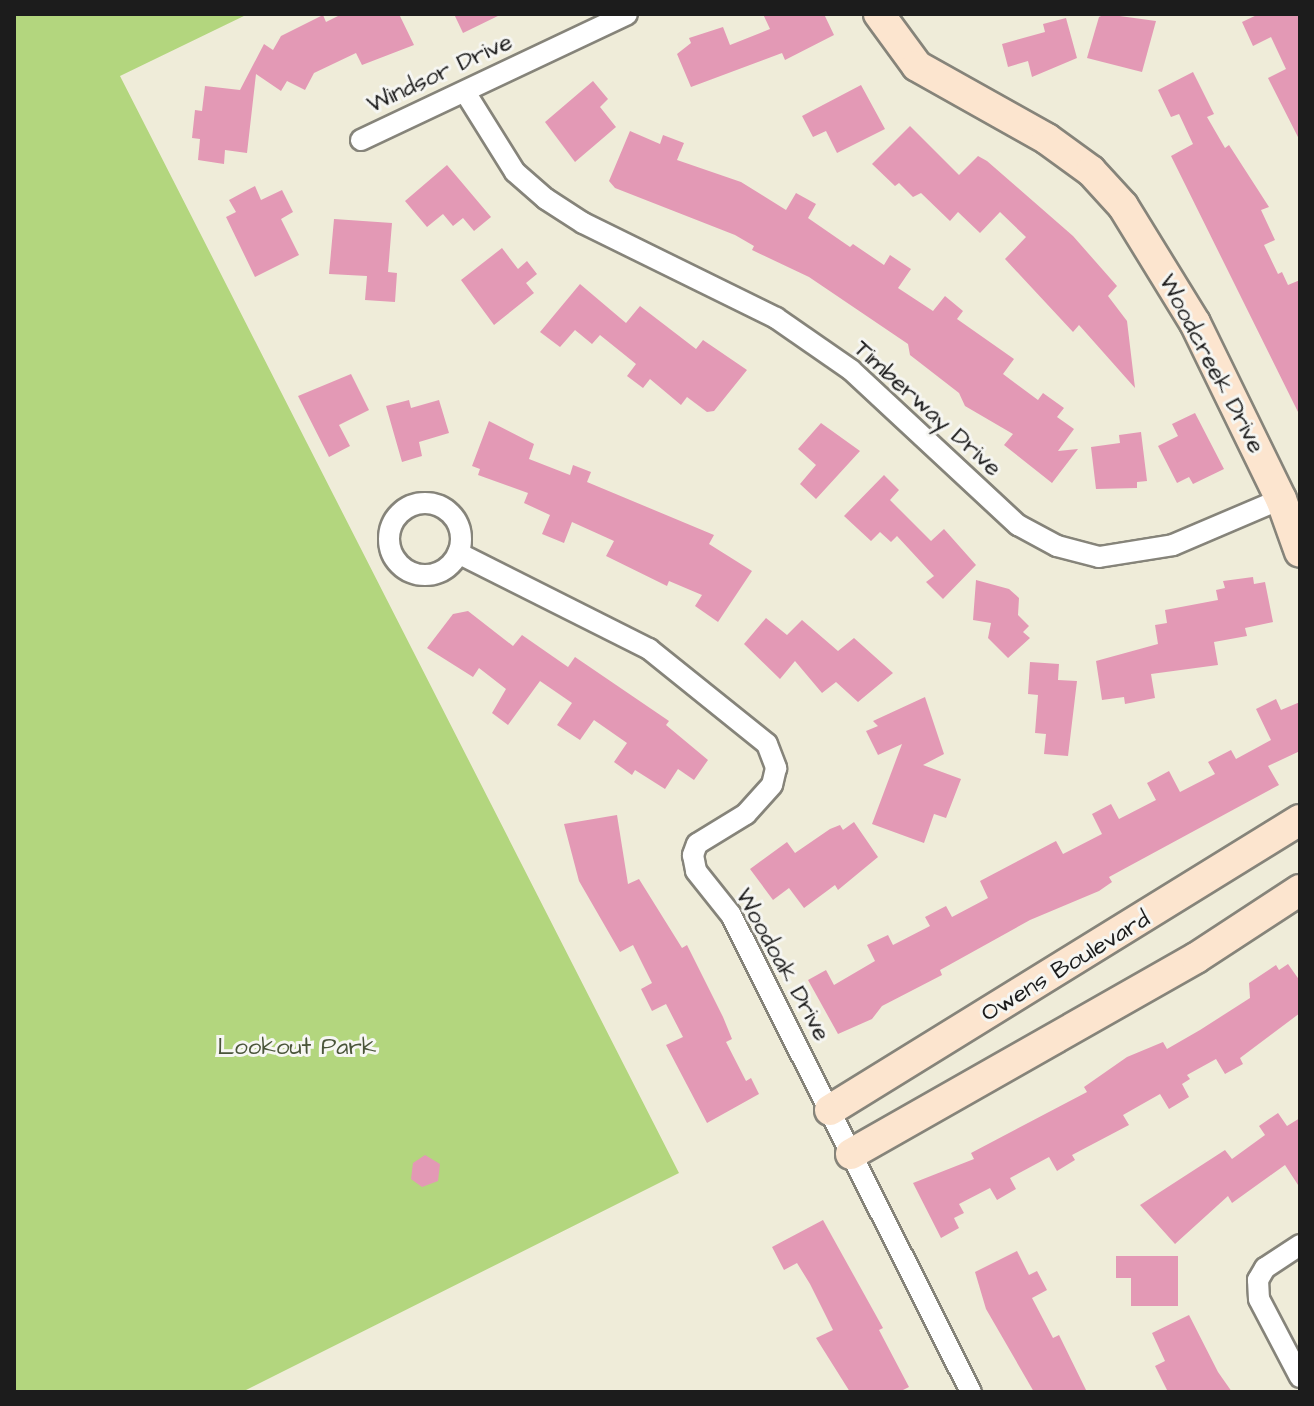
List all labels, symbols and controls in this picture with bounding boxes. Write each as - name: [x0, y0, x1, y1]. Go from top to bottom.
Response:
- street label: Windsor Drive: [363, 28, 517, 120]
- street label: Woodcreek Drive: [1152, 270, 1270, 458]
- street label: Timberway Drive: [847, 335, 1007, 483]
- street label: Woodoak Drive: [728, 884, 836, 1046]
- street label: Owens Boulevard: [976, 905, 1156, 1029]
- park label: Lookout Park: [218, 1034, 376, 1062]

